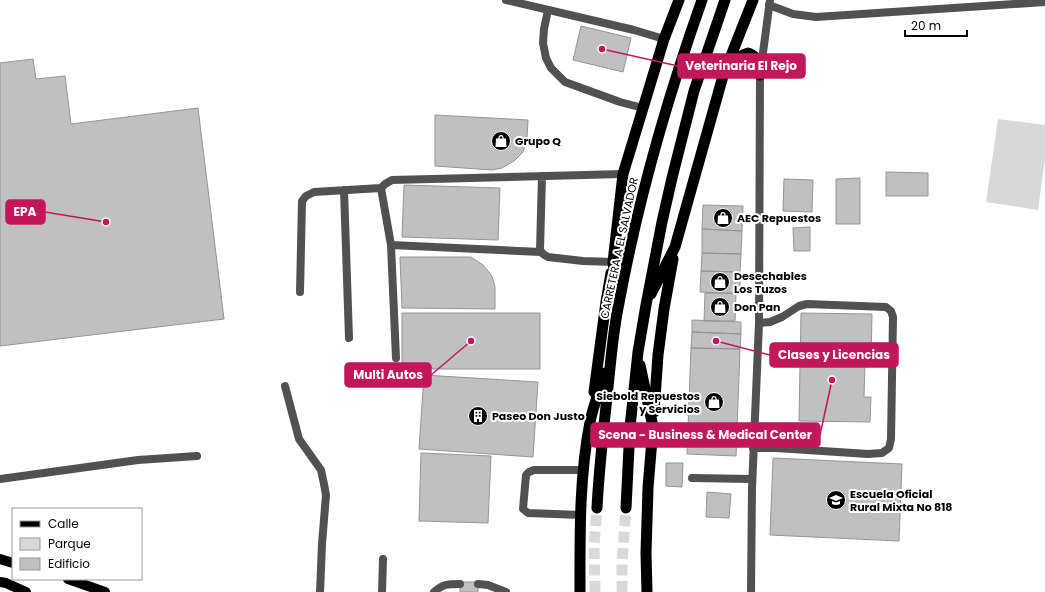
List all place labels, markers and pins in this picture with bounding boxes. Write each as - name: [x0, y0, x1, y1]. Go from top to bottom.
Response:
- callout: Veterinaria El Rejo: [678, 54, 805, 78]
- shop icon: Grupo Q: [490, 130, 512, 152]
- place label: Grupo Q: [515, 133, 561, 149]
- callout: EPA: [6, 200, 45, 224]
- shop icon: AEC Repuestos: [712, 207, 734, 229]
- place label: AEC Repuestos: [737, 210, 821, 226]
- place label: Desechables Los Tuzos: [734, 268, 807, 297]
- shop icon: Desechables Los Tuzos: [709, 271, 731, 293]
- shop icon: Don Pan: [709, 296, 731, 318]
- place label: Don Pan: [734, 299, 781, 315]
- callout: Clases y Licencias: [770, 343, 898, 367]
- callout: Multi Autos: [345, 363, 431, 387]
- place label: Siebold Repuestos y Servicios: [596, 388, 700, 417]
- shop icon: Siebold Repuestos y Servicios: [703, 391, 725, 413]
- building icon: Paseo Don Justo: [467, 405, 489, 427]
- place label: Paseo Don Justo: [492, 408, 585, 424]
- callout: Scena - Business & Medical Center: [591, 423, 820, 447]
- place label: Escuela Oficial Rural Mixta No 818: [850, 486, 952, 515]
- school or university icon: Escuela Oficial Rural Mixta No 818: [825, 489, 847, 511]

